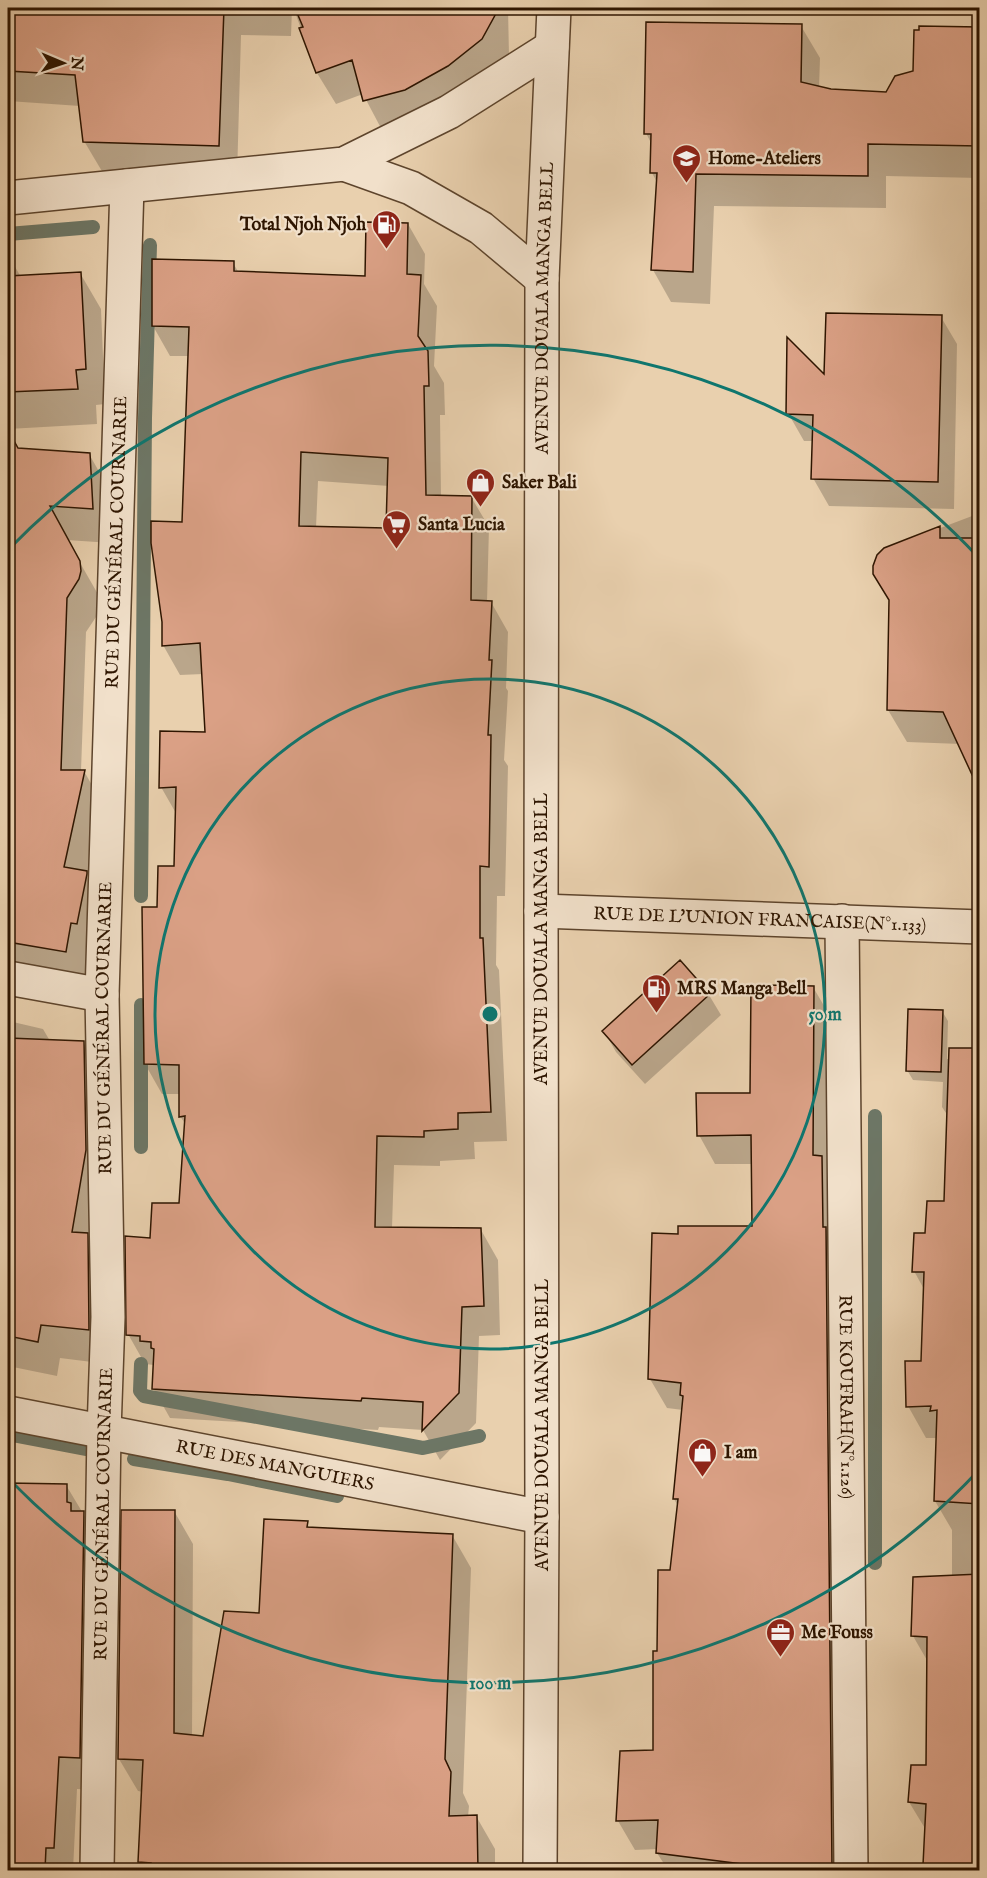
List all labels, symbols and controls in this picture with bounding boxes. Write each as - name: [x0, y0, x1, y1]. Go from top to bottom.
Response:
- north arrow: [33, 33, 93, 93]
- text: N: [66, 55, 86, 71]
- school or university icon: Home-Ateliers: [671, 142, 703, 184]
- place label: Home-Ateliers: [708, 148, 821, 171]
- street label: AVENUE DOUALA MANGA BELL: [532, 161, 560, 455]
- fuel station icon: Total Njoh Njoh: [371, 208, 403, 250]
- place label: Total Njoh Njoh: [239, 214, 366, 237]
- street label: RUE DU GÉNÉRAL COURNARIE: [101, 396, 134, 689]
- shop icon: Saker Bali: [465, 466, 497, 508]
- place label: Saker Bali: [502, 472, 577, 495]
- supermarket icon: Santa Lucia: [381, 508, 413, 550]
- place label: Santa Lucia: [418, 514, 506, 537]
- street label: AVENUE DOUALA MANGA BELL: [531, 793, 554, 1086]
- street label: RUE DU GÉNÉRAL COURNARIE: [91, 881, 118, 1175]
- street label: RUE DE L'UNION FRANCAISE(N°1.133): [593, 903, 927, 938]
- fuel station icon: MRS Manga Bell: [640, 972, 672, 1014]
- place label: MRS Manga Bell: [677, 978, 808, 1001]
- centre of rings: [480, 1004, 500, 1024]
- text: 50 m: [808, 1004, 842, 1027]
- street label: AVENUE DOUALA MANGA BELL: [532, 1279, 555, 1572]
- street label: RUE KOUFRAH(N°1.126): [833, 1295, 857, 1499]
- street label: RUE DU GÉNÉRAL COURNARIE: [90, 1367, 119, 1661]
- street label: RUE DES MANGUIERS: [174, 1436, 376, 1497]
- shop icon: I am: [687, 1436, 719, 1478]
- place label: I am: [724, 1442, 757, 1465]
- office icon: Me Fouss: [764, 1616, 796, 1658]
- place label: Me Fouss: [801, 1622, 874, 1645]
- text: 100 m: [469, 1673, 511, 1696]

